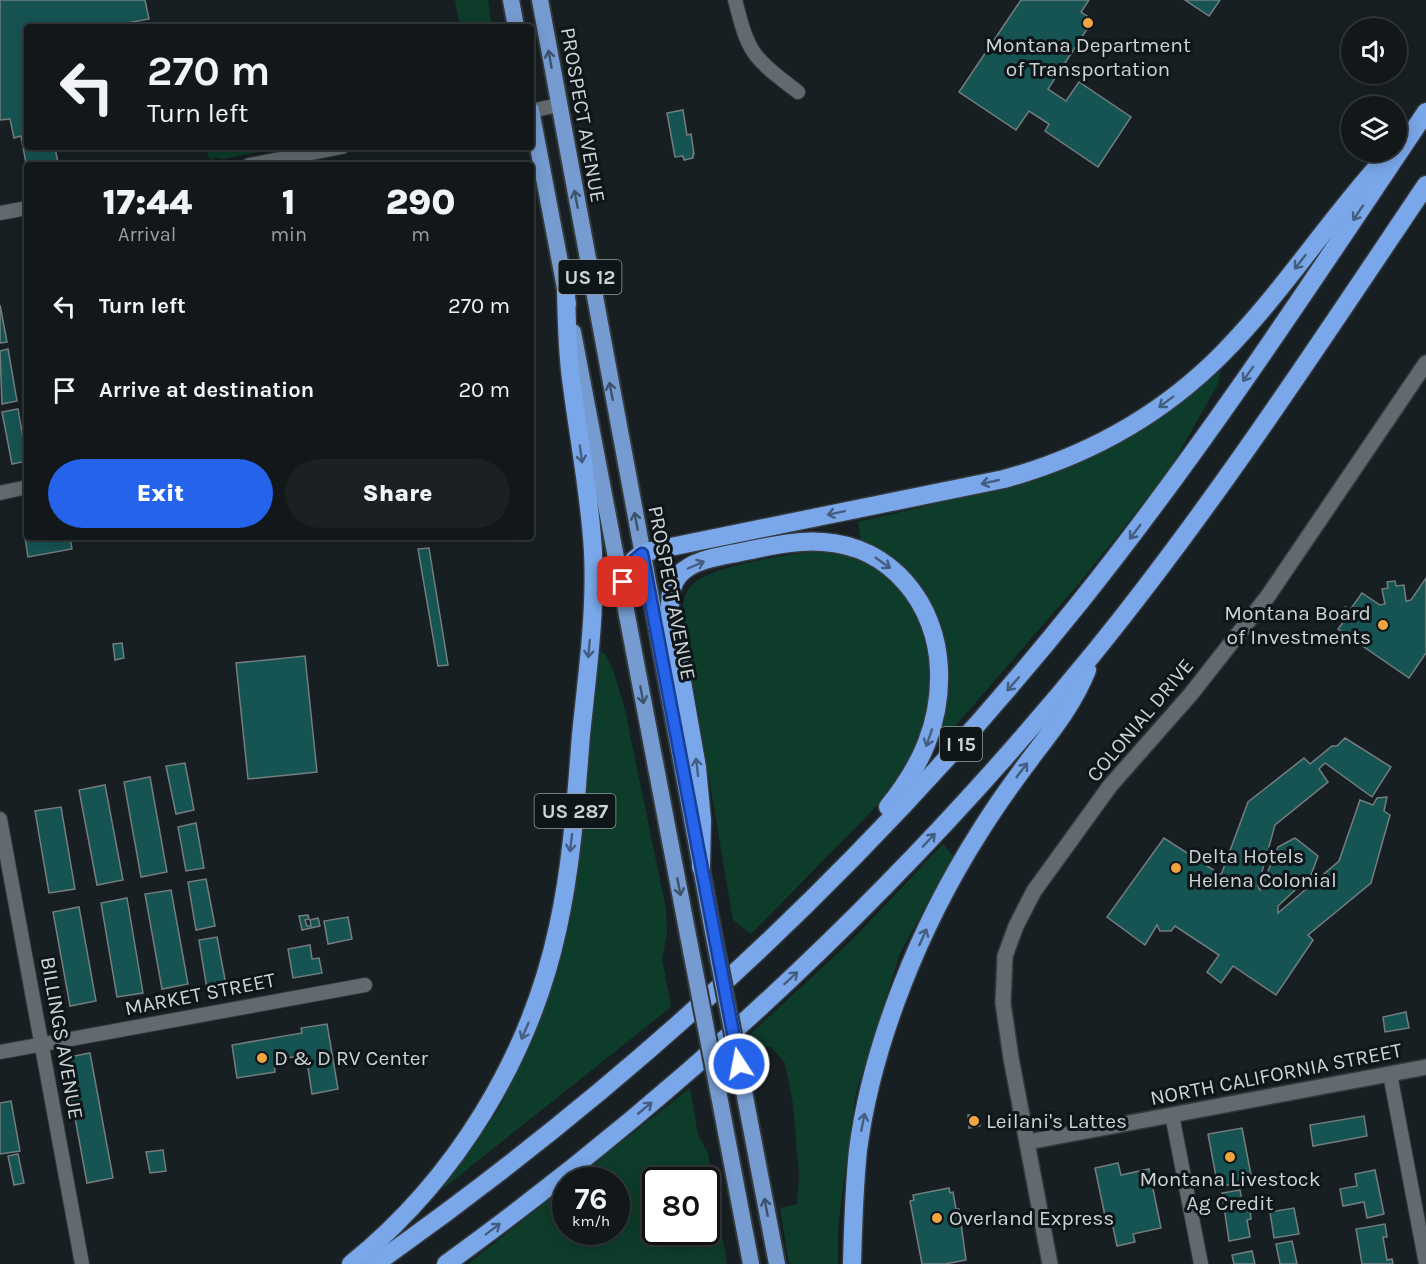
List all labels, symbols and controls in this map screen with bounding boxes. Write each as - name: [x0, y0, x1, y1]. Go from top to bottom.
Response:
- marker: Montana Department of Transportation: [1081, 16, 1095, 30]
- map controls: [1341, 18, 1407, 162]
- button: sound: [1341, 18, 1407, 84]
- street label: PROSPECT AVENUE: [556, 26, 610, 204]
- place label: Montana Department of Transportation: [985, 33, 1191, 81]
- text: 270 m: [147, 46, 270, 96]
- icon: left: [48, 48, 126, 126]
- one-way arrow: [544, 50, 555, 70]
- button: layers: [1341, 96, 1407, 162]
- text: Turn left: [147, 97, 248, 129]
- text: 17:44: [102, 181, 192, 223]
- text: 1: [282, 181, 296, 223]
- text: 290: [386, 181, 456, 223]
- one-way arrow: [570, 190, 581, 210]
- one-way arrow: [1352, 204, 1364, 220]
- text: Arrival: [118, 223, 176, 246]
- text: min: [270, 223, 307, 246]
- text: m: [411, 223, 430, 246]
- one-way arrow: [1294, 253, 1307, 269]
- road number: US 12: [558, 260, 622, 294]
- icon: left: [48, 290, 81, 323]
- text: Turn left: [99, 293, 186, 319]
- text: 270 m: [448, 293, 510, 319]
- one-way arrow: [1242, 365, 1254, 381]
- icon: arrive: [48, 374, 81, 407]
- text: Arrive at destination: [99, 377, 314, 403]
- text: 20 m: [458, 377, 510, 403]
- one-way arrow: [606, 382, 617, 401]
- one-way arrow: [1159, 396, 1175, 409]
- one-way arrow: [576, 444, 587, 464]
- button: Exit: [48, 459, 273, 528]
- button: Share: [285, 459, 510, 528]
- one-way arrow: [981, 477, 1000, 488]
- street label: PROSPECT AVENUE: [643, 504, 701, 682]
- one-way arrow: [827, 508, 846, 519]
- one-way arrow: [630, 511, 641, 531]
- one-way arrow: [1128, 524, 1141, 540]
- pin: [597, 556, 648, 607]
- one-way arrow: [875, 557, 891, 569]
- one-way arrow: [686, 559, 704, 570]
- icon: arrive: [606, 565, 639, 598]
- place label: Montana Board of Investments: [1224, 601, 1371, 649]
- marker: Montana Board of Investments: [1376, 618, 1390, 632]
- one-way arrow: [583, 638, 594, 658]
- street label: COLONIAL DRIVE: [1082, 654, 1198, 786]
- one-way arrow: [1006, 676, 1019, 692]
- one-way arrow: [637, 685, 648, 705]
- road number: I 15: [940, 727, 982, 761]
- one-way arrow: [923, 728, 934, 747]
- one-way arrow: [691, 757, 702, 777]
- one-way arrow: [1016, 762, 1029, 778]
- road number: US 287: [534, 794, 616, 828]
- one-way arrow: [565, 832, 576, 852]
- one-way arrow: [921, 833, 936, 848]
- place label: Delta Hotels Helena Colonial: [1188, 844, 1337, 892]
- marker: Delta Hotels Helena Colonial: [1169, 861, 1183, 875]
- one-way arrow: [674, 876, 685, 896]
- one-way arrow: [917, 928, 929, 946]
- street label: BILLINGS AVENUE: [36, 955, 88, 1121]
- street label: MARKET STREET: [123, 968, 278, 1020]
- one-way arrow: [783, 971, 798, 985]
- one-way arrow: [519, 1022, 530, 1040]
- position arrow: [707, 1032, 771, 1096]
- street label: NORTH CALIFORNIA STREET: [1148, 1038, 1404, 1110]
- place label: D & D RV Center: [274, 1046, 429, 1070]
- marker: D & D RV Center: [255, 1051, 269, 1065]
- one-way arrow: [637, 1101, 652, 1115]
- place label: Leilani's Lattes: [986, 1109, 1127, 1133]
- one-way arrow: [858, 1113, 869, 1133]
- marker: Leilani's Lattes: [967, 1114, 981, 1128]
- marker: Montana Livestock Ag Credit: [1223, 1150, 1237, 1164]
- speed limit sign: 80: [642, 1167, 720, 1245]
- place label: Montana Livestock Ag Credit: [1139, 1167, 1321, 1215]
- text: 76: [574, 1181, 608, 1217]
- one-way arrow: [760, 1197, 771, 1217]
- place label: Overland Express: [949, 1206, 1114, 1230]
- marker: Overland Express: [930, 1211, 944, 1225]
- text: km/h: [572, 1212, 610, 1230]
- one-way arrow: [484, 1223, 500, 1236]

